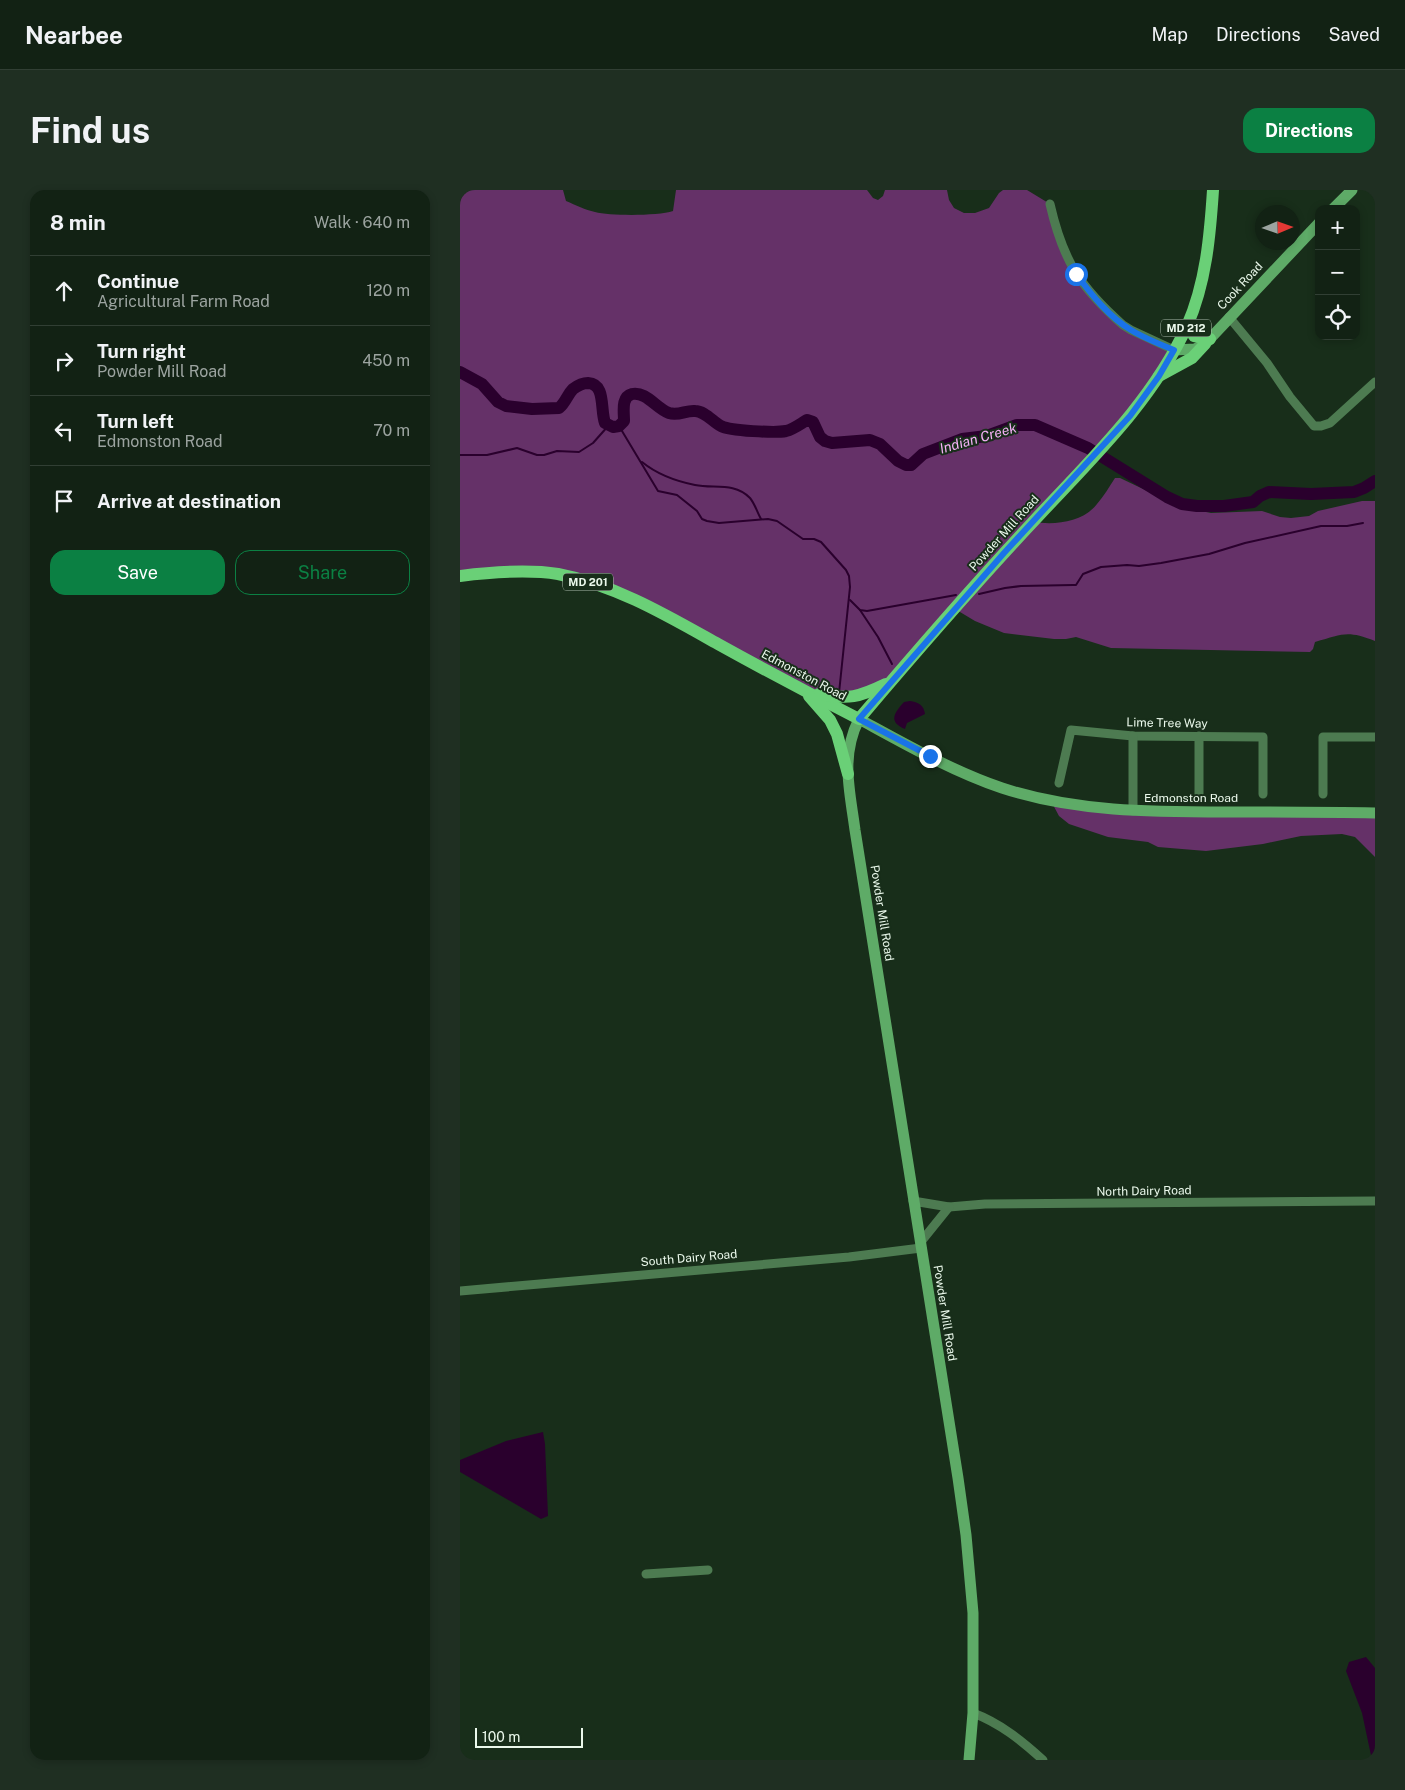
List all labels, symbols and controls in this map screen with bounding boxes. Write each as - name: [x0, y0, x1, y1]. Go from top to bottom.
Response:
- text: Nearbee: [25, 21, 123, 49]
- text: Map: [1151, 24, 1188, 45]
- text: Directions: [1216, 24, 1301, 45]
- text: Saved: [1329, 24, 1380, 45]
- button: Directions: [1243, 108, 1375, 153]
- text: Find us: [30, 110, 150, 151]
- north arrow: [1255, 205, 1300, 250]
- map controls: [1315, 205, 1360, 340]
- button: +: [1315, 205, 1360, 250]
- text: 8 min: [50, 210, 106, 235]
- text: Walk · 640 m: [314, 213, 410, 232]
- button: −: [1315, 250, 1360, 295]
- street label: Cook Road: [1214, 259, 1266, 313]
- route start: [1065, 263, 1088, 286]
- text: Continue: [97, 270, 179, 292]
- icon: ahead: [50, 277, 78, 305]
- text: 120 m: [366, 281, 410, 300]
- text: Agricultural Farm Road: [97, 292, 270, 311]
- button: locate: [1315, 295, 1360, 340]
- road number: MD 212: [1161, 320, 1211, 336]
- text: Turn right: [97, 340, 186, 362]
- icon: right: [50, 347, 78, 375]
- text: 450 m: [362, 351, 410, 370]
- text: Powder Mill Road: [97, 362, 227, 381]
- text: Turn left: [97, 410, 174, 432]
- icon: left: [50, 417, 78, 445]
- water label: Indian Creek: [938, 419, 1019, 457]
- text: 70 m: [373, 421, 410, 440]
- text: Edmonston Road: [97, 432, 223, 451]
- icon: arrive: [50, 487, 78, 515]
- text: Arrive at destination: [97, 490, 281, 512]
- street label: Powder Mill Road: [966, 492, 1042, 574]
- button: Save: [50, 550, 225, 595]
- button: Share: [235, 550, 410, 595]
- road number: MD 201: [563, 574, 613, 591]
- street label: Edmonston Road: [759, 647, 849, 703]
- street label: Lime Tree Way: [1126, 715, 1208, 731]
- route end: [919, 745, 942, 768]
- street label: Edmonston Road: [1144, 791, 1238, 805]
- street label: Powder Mill Road: [867, 864, 897, 962]
- street label: North Dairy Road: [1096, 1183, 1192, 1199]
- street label: South Dairy Road: [640, 1247, 738, 1269]
- street label: Powder Mill Road: [930, 1264, 960, 1362]
- scale bar: [475, 1725, 582, 1748]
- text: 100 m: [482, 1729, 520, 1745]

